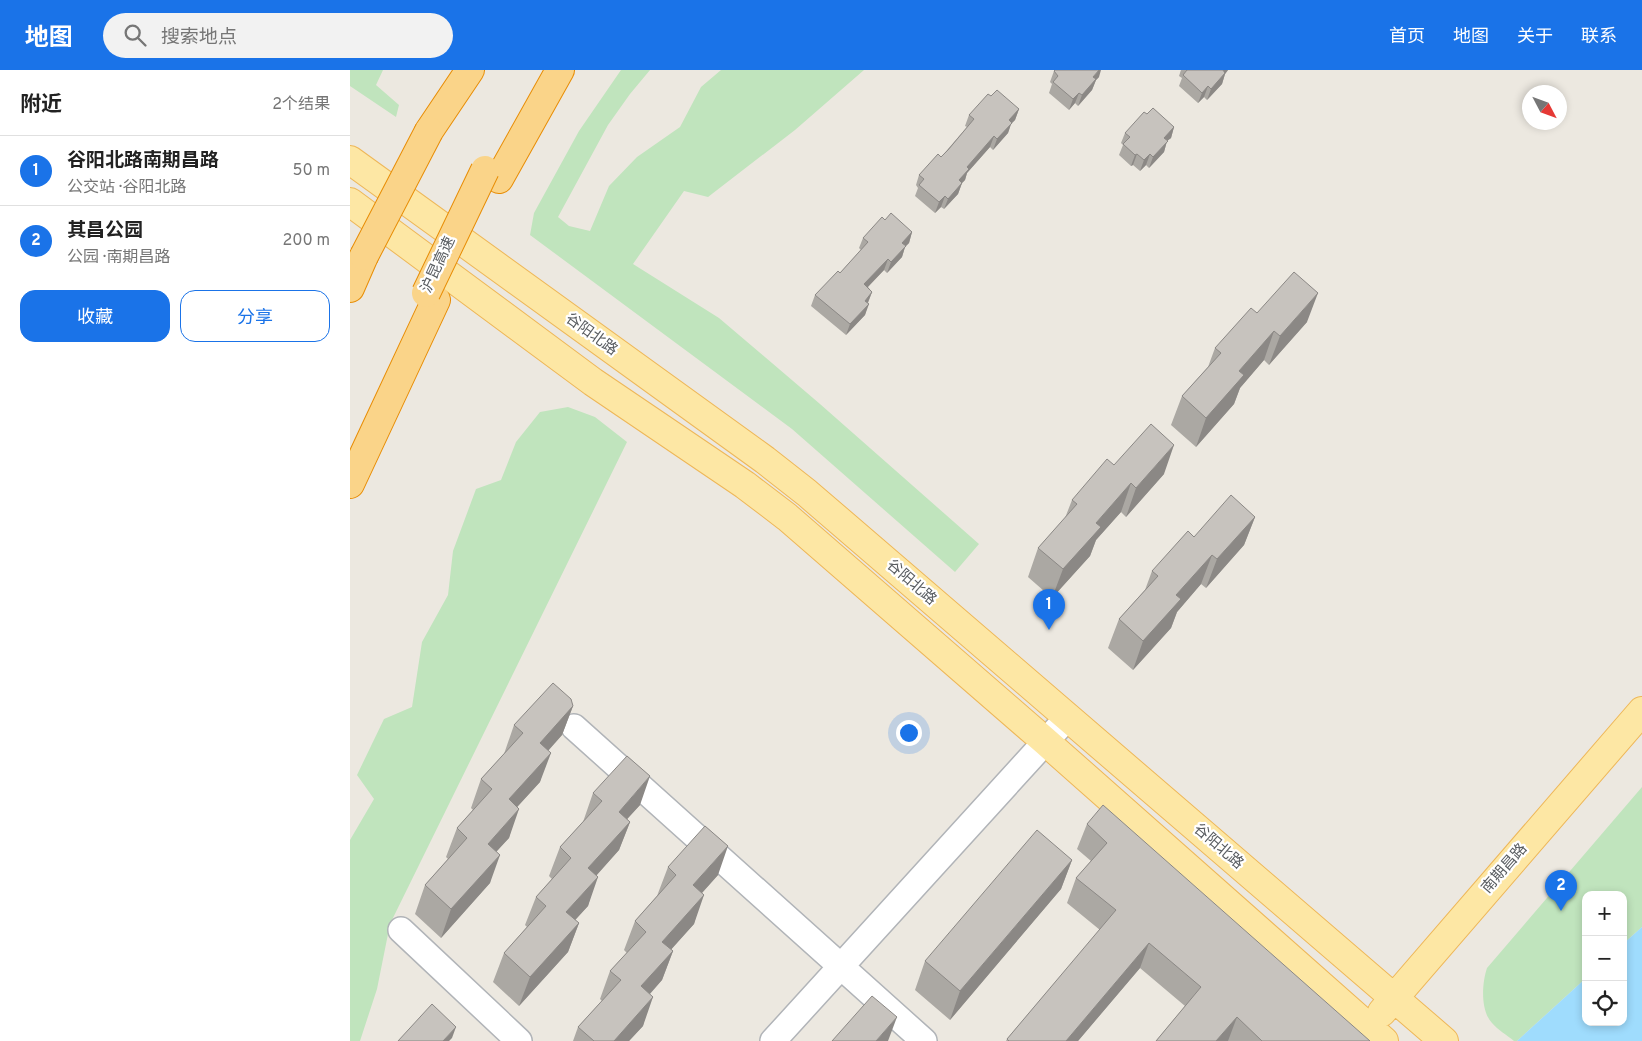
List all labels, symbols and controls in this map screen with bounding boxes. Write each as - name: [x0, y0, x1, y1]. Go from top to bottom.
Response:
- search box: [103, 13, 453, 58]
- icon: search: [121, 21, 149, 49]
- text: 地图: [25, 24, 73, 54]
- text: 搜索地点: [161, 26, 237, 50]
- text: 首页: [1389, 26, 1425, 49]
- text: 地图: [1453, 26, 1489, 49]
- text: 关于: [1517, 26, 1553, 49]
- text: 联系: [1581, 26, 1617, 49]
- north arrow: [1522, 85, 1567, 130]
- text: 附近: [20, 92, 62, 119]
- text: 2个结果: [272, 95, 330, 115]
- text: 谷阳北路南期昌路: [67, 149, 219, 173]
- text: 1: [33, 161, 39, 181]
- text: 50 m: [293, 161, 330, 181]
- text: 公交站 · 谷阳北路: [67, 178, 187, 198]
- text: 其昌公园: [67, 219, 143, 243]
- text: 2: [31, 231, 41, 251]
- text: 200 m: [282, 231, 330, 251]
- street label: 沪昆高速: [418, 234, 460, 296]
- text: 公园 · 南期昌路: [67, 248, 171, 268]
- button: 收藏: [20, 290, 170, 342]
- button: 分享: [180, 290, 330, 342]
- street label: 谷阳北路: [561, 309, 621, 360]
- street label: 谷阳北路: [882, 555, 941, 610]
- pin: 1: [1033, 589, 1065, 630]
- your location: [896, 720, 922, 746]
- street label: 谷阳北路: [1189, 819, 1248, 874]
- street label: 南期昌路: [1478, 840, 1532, 898]
- pin: 2: [1545, 870, 1577, 911]
- map controls: [1582, 891, 1627, 1026]
- button: +: [1582, 891, 1627, 936]
- button: −: [1582, 936, 1627, 981]
- button: locate: [1582, 981, 1627, 1026]

